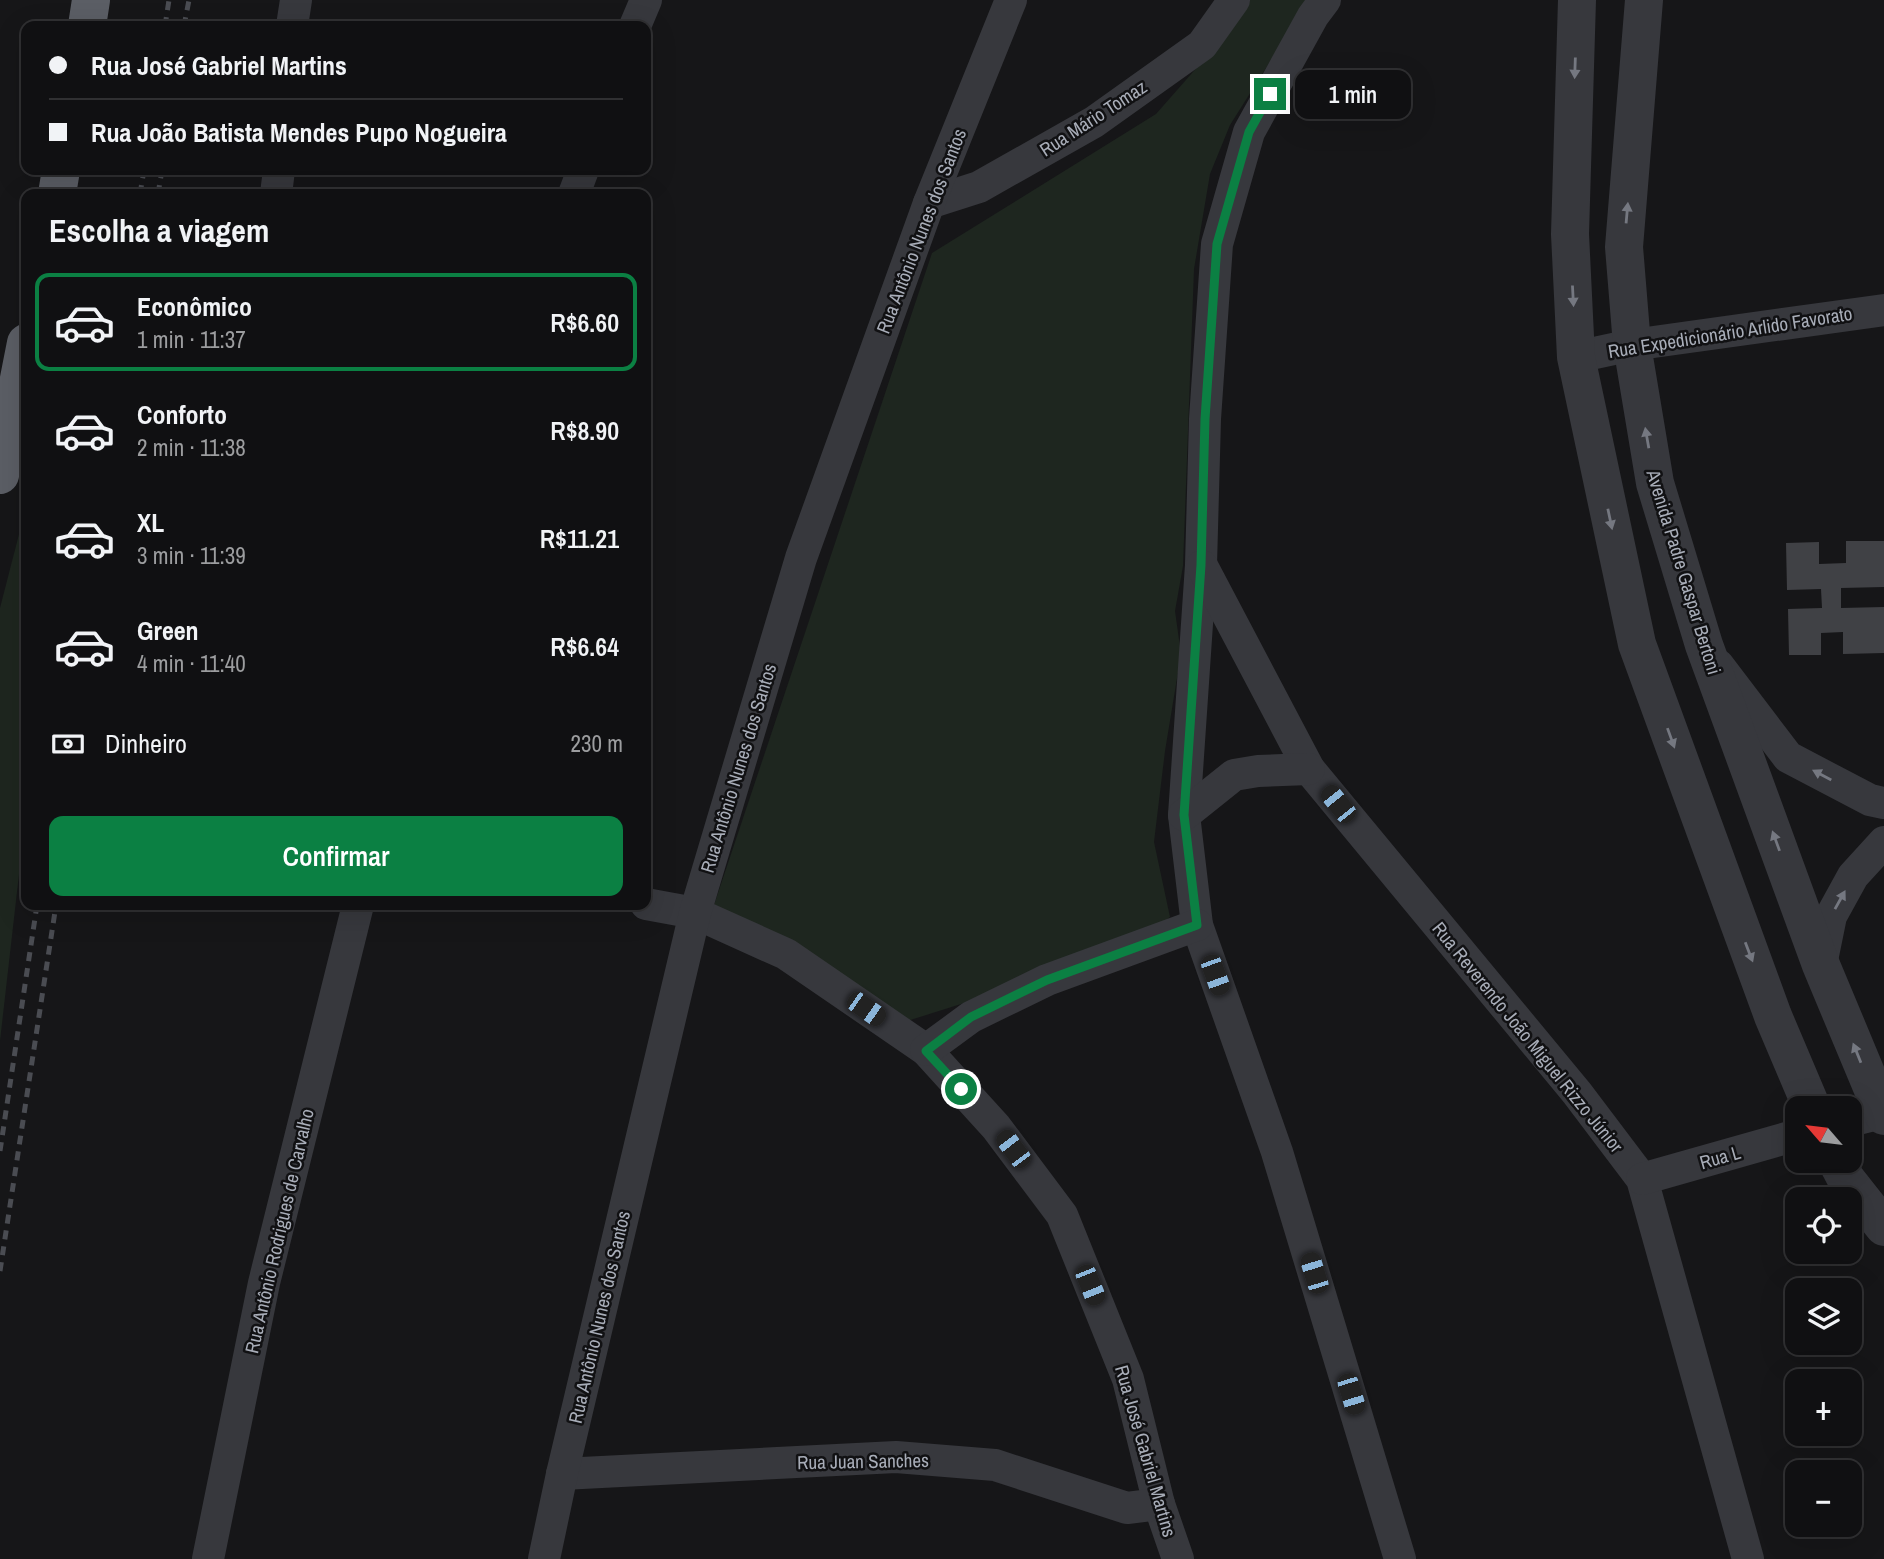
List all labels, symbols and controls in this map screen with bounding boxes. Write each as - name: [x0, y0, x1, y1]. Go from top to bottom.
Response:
- text: Rua José Gabriel Martins: [91, 48, 347, 83]
- one-way arrow: [1569, 57, 1580, 79]
- callout: 1 min: [1294, 70, 1410, 119]
- street label: Rua Mário Tomaz: [1034, 74, 1152, 162]
- route end: [1254, 78, 1286, 110]
- text: 1 min: [1329, 79, 1377, 110]
- text: Rua João Batista Mendes Pupo Nogueira: [91, 115, 507, 150]
- street label: Rua Antônio Nunes dos Santos: [870, 125, 972, 337]
- one-way arrow: [1622, 201, 1633, 223]
- text: Escolha a viagem: [49, 209, 269, 252]
- one-way arrow: [1567, 285, 1578, 307]
- text: Econômico: [137, 289, 252, 324]
- icon: car: [53, 291, 116, 354]
- street label: Rua Expedicionário Arlido Favorato: [1606, 300, 1854, 364]
- text: R$6.60: [550, 305, 619, 340]
- text: 1 min · 11:37: [137, 324, 246, 355]
- text: Conforto: [137, 397, 227, 432]
- icon: car: [53, 399, 116, 462]
- text: R$8.90: [550, 413, 619, 448]
- one-way arrow: [1641, 427, 1652, 449]
- text: 2 min · 11:38: [137, 432, 246, 463]
- street label: Avenida Padre Gaspar Bertoni: [1640, 465, 1728, 678]
- text: XL: [137, 505, 164, 540]
- icon: car: [53, 507, 116, 570]
- one-way arrow: [1605, 508, 1616, 530]
- text: R$11.21: [540, 521, 619, 556]
- text: 3 min · 11:39: [137, 540, 246, 571]
- text: Green: [137, 613, 199, 648]
- icon: car: [53, 615, 116, 678]
- text: R$6.64: [550, 629, 619, 664]
- text: 4 min · 11:40: [137, 648, 246, 679]
- street label: Rua Antônio Nunes dos Santos: [694, 660, 782, 876]
- icon: cash: [49, 725, 87, 763]
- text: Dinheiro: [105, 726, 187, 761]
- text: 230 m: [571, 728, 623, 759]
- one-way arrow: [1666, 728, 1677, 749]
- one-way arrow: [1812, 769, 1832, 781]
- car: [1317, 781, 1360, 827]
- button: Confirmar: [49, 816, 623, 896]
- one-way arrow: [1770, 831, 1781, 852]
- one-way arrow: [1835, 890, 1846, 910]
- street label: Rua Reverendo João Miguel Rizzo Júnior: [1427, 916, 1630, 1159]
- one-way arrow: [1744, 941, 1755, 962]
- car: [1198, 952, 1233, 998]
- car: [843, 988, 890, 1030]
- one-way arrow: [1852, 1043, 1863, 1064]
- route start: [945, 1073, 977, 1105]
- north arrow: [1785, 1096, 1862, 1172]
- map controls: [1785, 1096, 1862, 1537]
- street label: Rua Antônio Rodrigues de Carvalho: [238, 1106, 320, 1356]
- car: [992, 1126, 1035, 1172]
- street label: Rua L: [1696, 1139, 1744, 1175]
- button: locate: [1785, 1187, 1862, 1264]
- street label: Rua Antônio Nunes dos Santos: [562, 1208, 636, 1426]
- car: [1298, 1250, 1331, 1296]
- car: [1073, 1262, 1108, 1308]
- button: layers: [1785, 1278, 1862, 1355]
- street label: Rua José Gabriel Martins: [1109, 1362, 1183, 1540]
- button: +: [1785, 1369, 1862, 1446]
- car: [1335, 1371, 1368, 1417]
- street label: Rua Juan Sanches: [797, 1447, 929, 1475]
- button: −: [1785, 1460, 1862, 1537]

